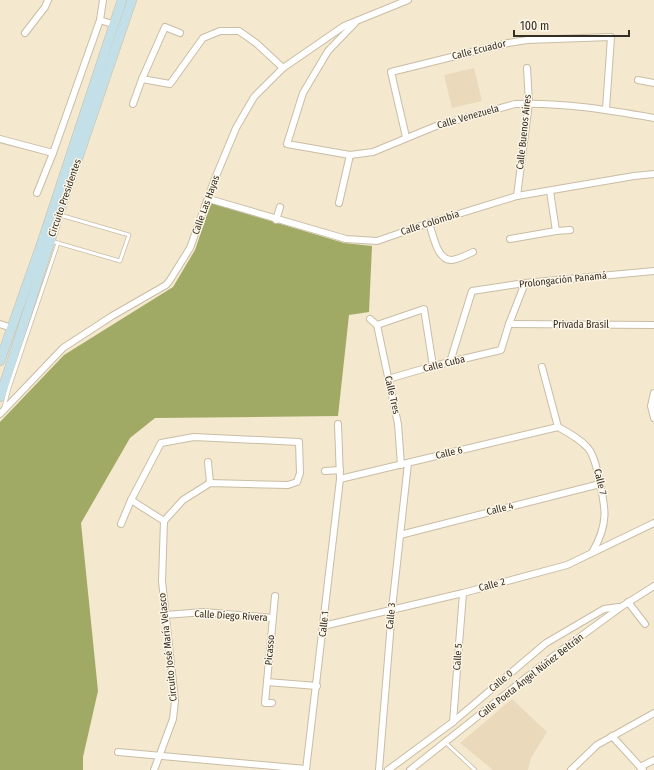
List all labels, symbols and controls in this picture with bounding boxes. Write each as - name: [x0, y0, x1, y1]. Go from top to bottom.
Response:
- scale bar: [514, 12, 629, 38]
- text: 100 m: [520, 19, 549, 33]
- street label: Calle Ecuador: [451, 37, 508, 63]
- street label: Calle Buenos Aires: [514, 94, 534, 170]
- street label: Calle Venezuela: [436, 102, 500, 132]
- street label: Circuito Presidentes: [46, 158, 84, 238]
- street label: Calle Las Hayas: [190, 174, 222, 236]
- street label: Calle Colombia: [399, 208, 461, 238]
- street label: Prolongación Panamá: [519, 269, 608, 291]
- street label: Privada Brasil: [553, 319, 609, 331]
- street label: Calle Cuba: [422, 353, 466, 375]
- street label: Calle Tres: [382, 375, 402, 415]
- street label: Calle 6: [434, 444, 464, 462]
- street label: Calle 7: [591, 468, 609, 496]
- street label: Calle 4: [485, 500, 515, 518]
- street label: Calle 2: [478, 576, 507, 594]
- street label: Circuito José María Velasco: [155, 592, 180, 702]
- street label: Calle 3: [384, 602, 398, 630]
- street label: Calle Diego Rivera: [194, 608, 268, 624]
- street label: Calle 1: [317, 610, 331, 638]
- street label: Calle Poeta Ángel Núñez Beltrán: [475, 630, 586, 721]
- street label: Picasso: [263, 634, 277, 666]
- street label: Calle 5: [451, 643, 465, 671]
- street label: Calle 0: [487, 668, 515, 694]

